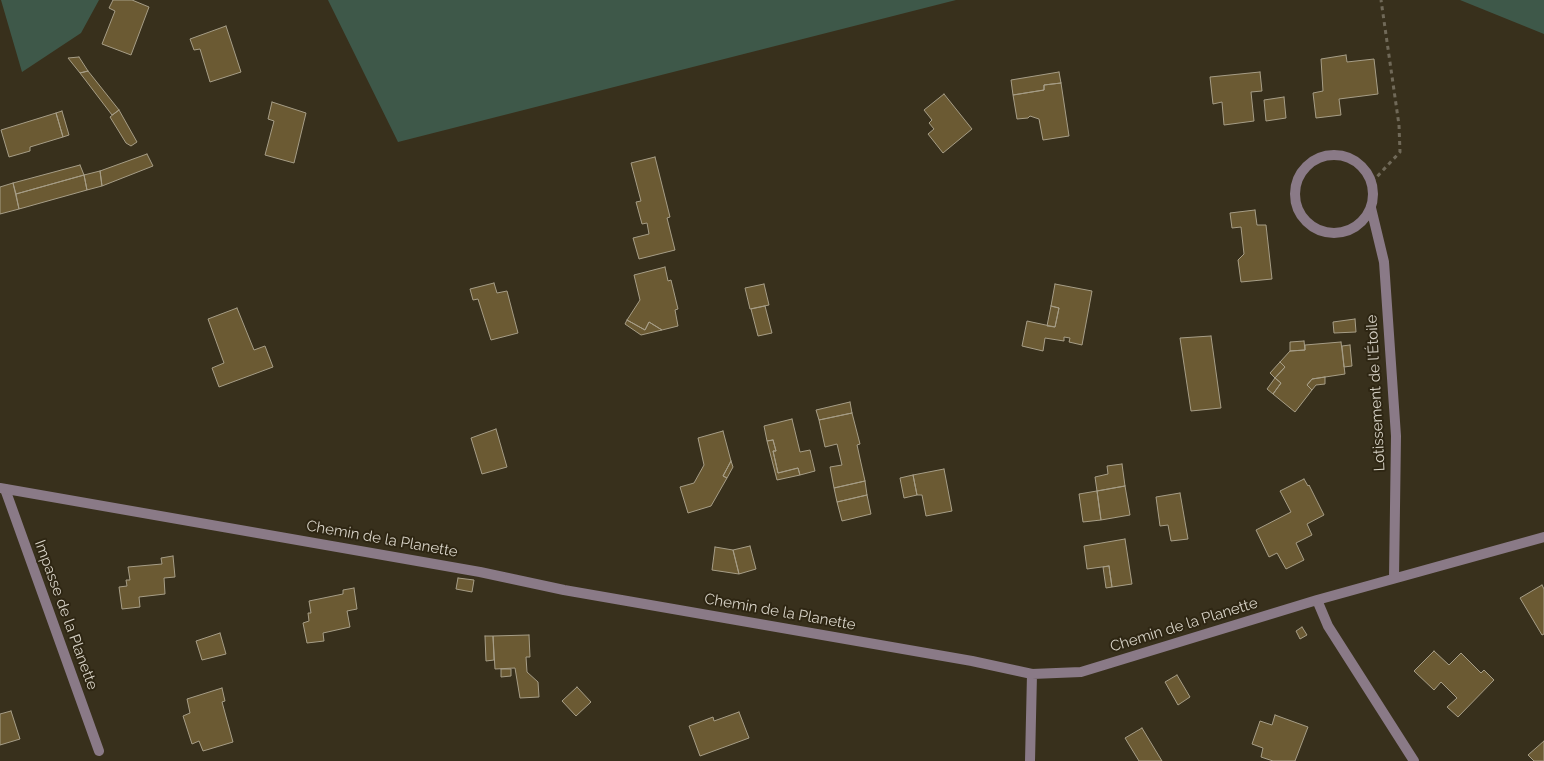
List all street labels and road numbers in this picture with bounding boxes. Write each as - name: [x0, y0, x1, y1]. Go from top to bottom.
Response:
- street label: Lotissement de l'Étoile: [1363, 314, 1389, 472]
- street label: Chemin de la Planette: [305, 517, 459, 561]
- street label: Impasse de la Planette: [31, 538, 101, 692]
- street label: Chemin de la Planette: [703, 590, 857, 634]
- street label: Chemin de la Planette: [1108, 594, 1260, 656]

